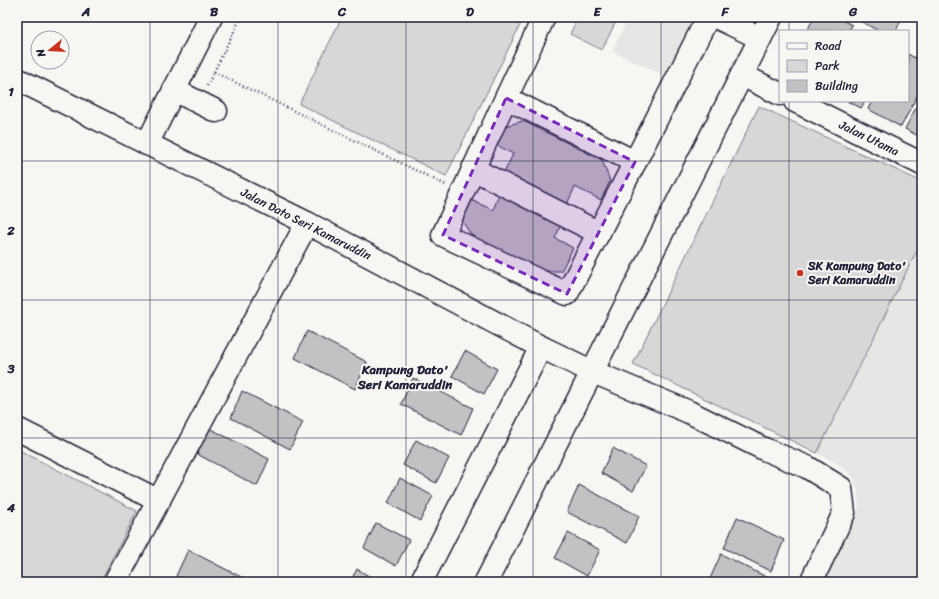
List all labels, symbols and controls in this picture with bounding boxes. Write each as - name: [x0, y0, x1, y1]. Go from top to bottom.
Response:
- text: A: [81, 0, 90, 23]
- text: B: [210, 0, 219, 23]
- text: C: [337, 0, 347, 23]
- text: D: [466, 0, 474, 23]
- text: E: [593, 0, 602, 23]
- text: F: [720, 0, 729, 23]
- text: G: [848, 0, 858, 23]
- north arrow: [30, 30, 70, 70]
- legend: [779, 30, 909, 102]
- text: Road: [815, 35, 842, 57]
- text: N: [31, 46, 51, 60]
- text: Park: [815, 55, 840, 77]
- text: Building: [815, 75, 858, 97]
- text: 1: [8, 80, 14, 103]
- street label: Jalan Utama: [834, 113, 903, 162]
- street label: Jalan Dato Seri Kamaruddin: [236, 181, 376, 267]
- text: 2: [6, 219, 15, 242]
- place label: SK Kampung Dato' Seri Kamaruddin: [807, 255, 906, 291]
- marker: SK Kampung Dato' Seri Kamaruddin: [795, 268, 805, 278]
- text: 3: [6, 357, 15, 380]
- district label: Kampung Dato' Seri Kamaruddin: [357, 358, 453, 396]
- text: 4: [6, 496, 16, 519]

